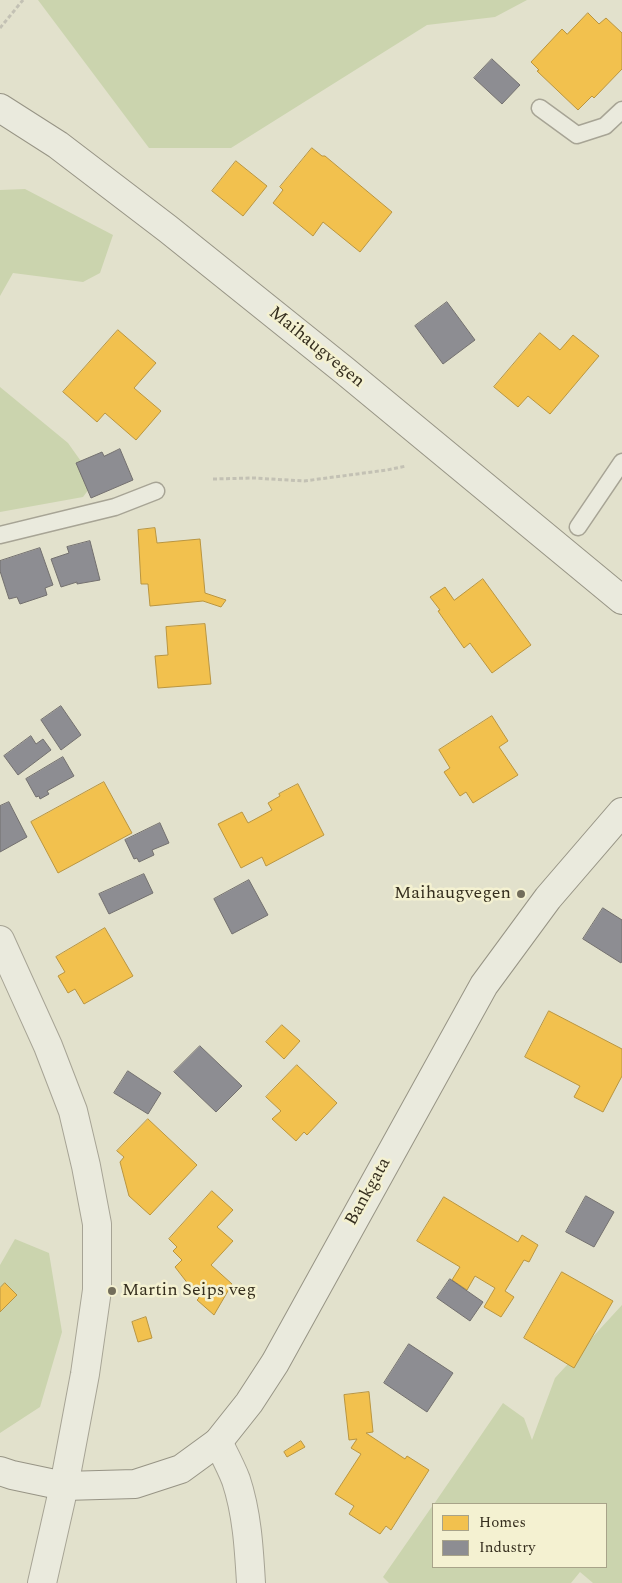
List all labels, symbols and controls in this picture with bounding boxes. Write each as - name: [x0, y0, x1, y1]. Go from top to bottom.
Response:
- street label: Maihaugvegen: [264, 303, 368, 393]
- place label: Maihaugvegen: [394, 883, 511, 905]
- marker: Maihaugvegen: [515, 888, 527, 900]
- street label: Bankgata: [342, 1154, 396, 1230]
- place label: Martin Seips veg: [122, 1280, 256, 1302]
- marker: Martin Seips veg: [106, 1285, 118, 1297]
- legend: [432, 1503, 607, 1568]
- text: Homes: [479, 1511, 526, 1534]
- text: Industry: [479, 1536, 535, 1559]

